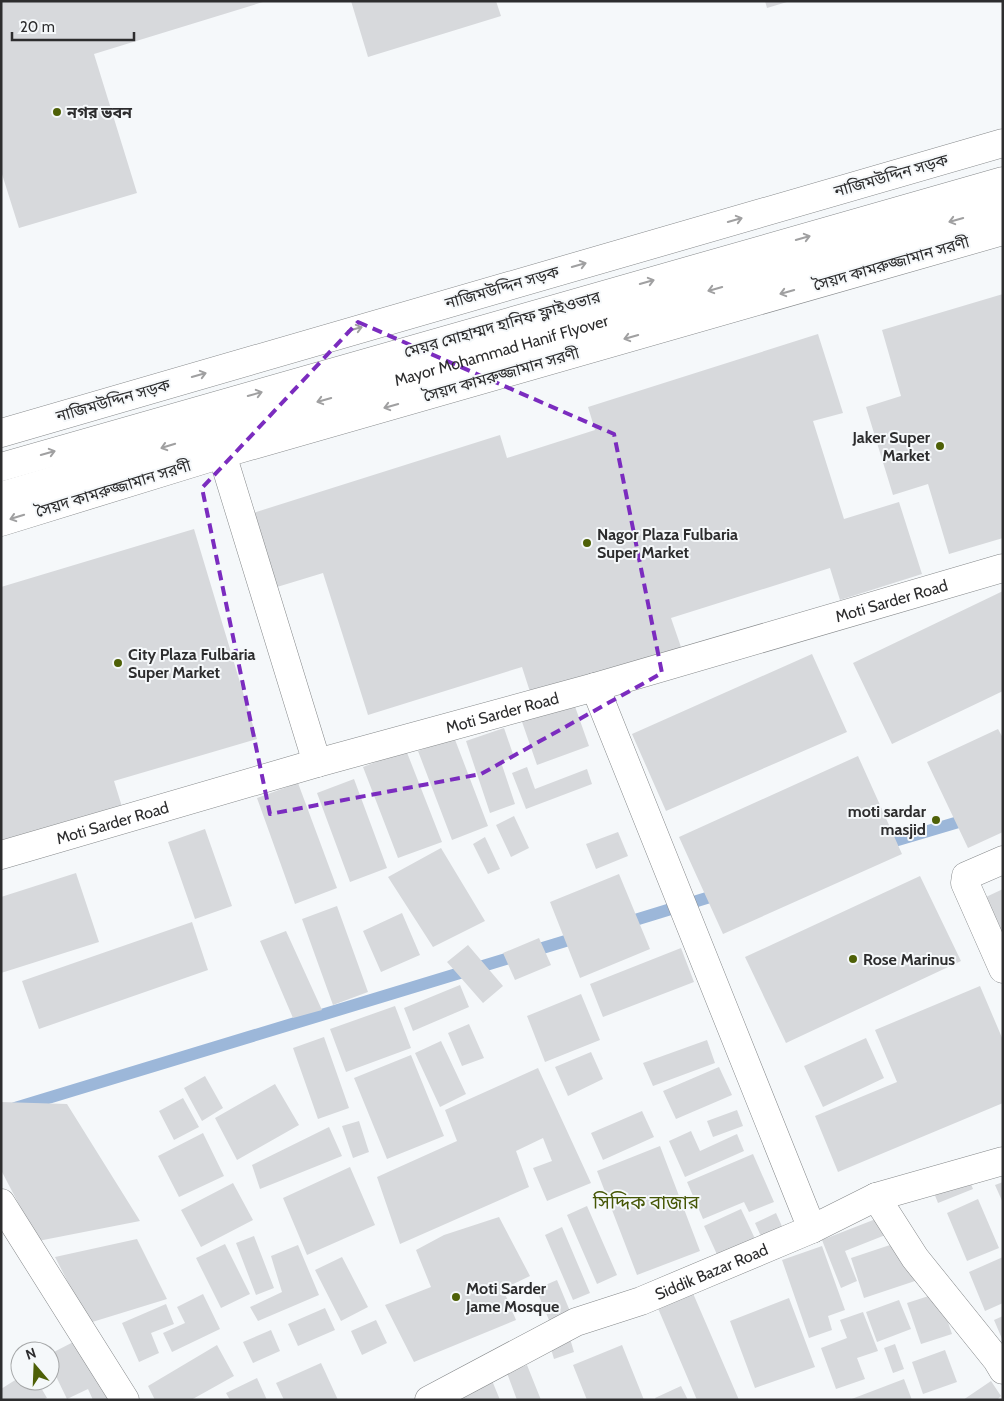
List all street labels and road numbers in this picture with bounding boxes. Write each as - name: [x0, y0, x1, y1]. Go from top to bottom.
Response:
- street label: নাজিমউদ্দিন সড়ক: [831, 150, 951, 201]
- street label: সৈয়দ কামরুজ্জামান সরণী: [810, 232, 972, 295]
- street label: নাজিমউদ্দিন সড়ক: [442, 262, 562, 313]
- street label: মেয়র মোহাম্মদ হানিফ ফ্লাইওভার: [402, 287, 603, 362]
- street label: Mayor Mohammad Hanif Flyover: [392, 311, 611, 390]
- street label: সৈয়দ কামরুজ্জামান সরণী: [420, 343, 582, 406]
- street label: নাজিমউদ্দিন সড়ক: [53, 375, 173, 426]
- street label: সৈয়দ কামরুজ্জামান সরণী: [32, 456, 194, 521]
- street label: Moti Sarder Road: [833, 576, 950, 626]
- street label: Moti Sarder Road: [444, 688, 561, 737]
- street label: Moti Sarder Road: [54, 798, 171, 848]
- street label: Siddik Bazar Road: [652, 1240, 771, 1304]

